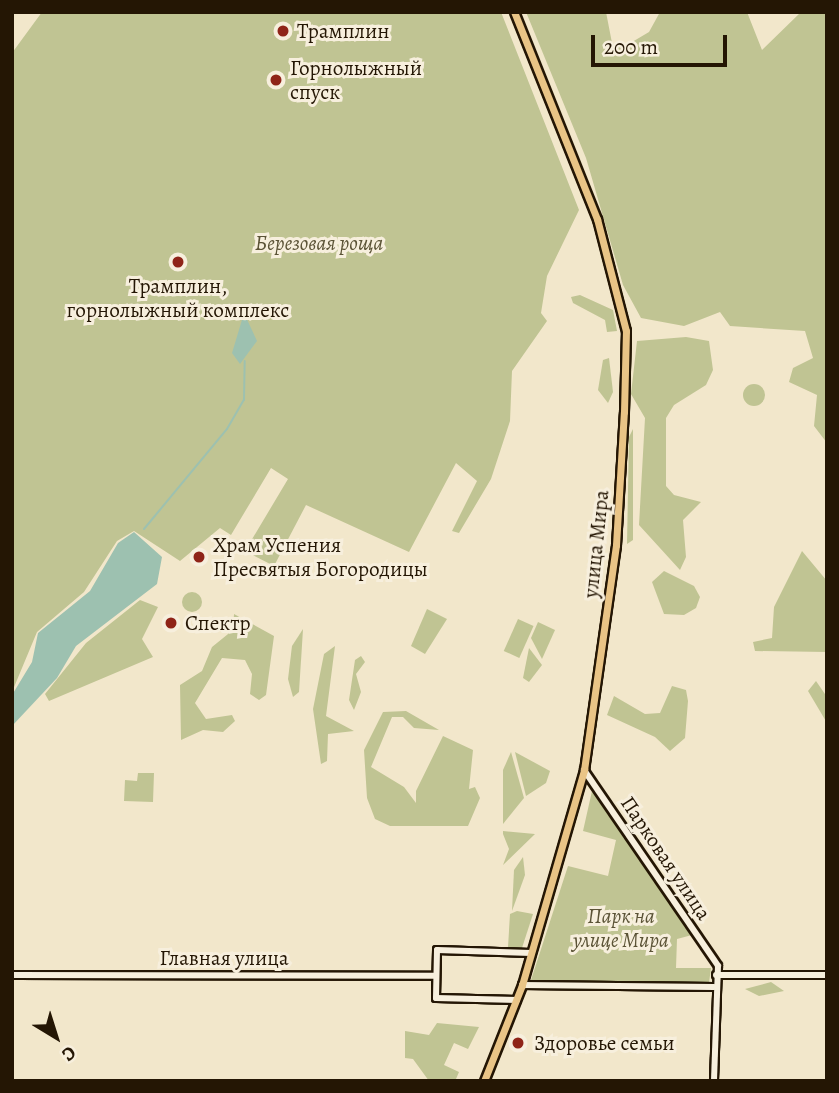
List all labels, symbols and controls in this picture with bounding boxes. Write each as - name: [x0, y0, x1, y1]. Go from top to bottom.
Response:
- place label: Трамплин: [297, 18, 390, 44]
- scale bar: [594, 21, 730, 65]
- marker: Трамплин: [275, 23, 291, 39]
- text: 200 m: [604, 33, 658, 61]
- place label: Горнолыжный спуск: [290, 55, 422, 105]
- marker: Горнолыжный спуск: [268, 72, 284, 88]
- park label: Березовая роща: [255, 230, 383, 256]
- marker: Трамплин, горнолыжный комплекс: [170, 254, 186, 270]
- place label: Трамплин, горнолыжный комплекс: [67, 273, 289, 323]
- street label: улица Мира: [578, 489, 614, 599]
- place label: Храм Успения Пресвятыя Богородицы: [213, 532, 428, 582]
- marker: Храм Успения Пресвятыя Богородицы: [191, 549, 207, 565]
- place label: Спектр: [185, 610, 250, 636]
- marker: Спектр: [163, 615, 179, 631]
- street label: Парковая улица: [615, 791, 717, 925]
- park label: Парк на улице Мира: [573, 903, 669, 953]
- street label: Главная улица: [159, 945, 289, 971]
- north arrow: [21, 1002, 91, 1072]
- place label: Здоровье семьи: [534, 1030, 674, 1056]
- marker: Здоровье семьи: [508, 1033, 528, 1053]
- text: С: [56, 1040, 82, 1067]

